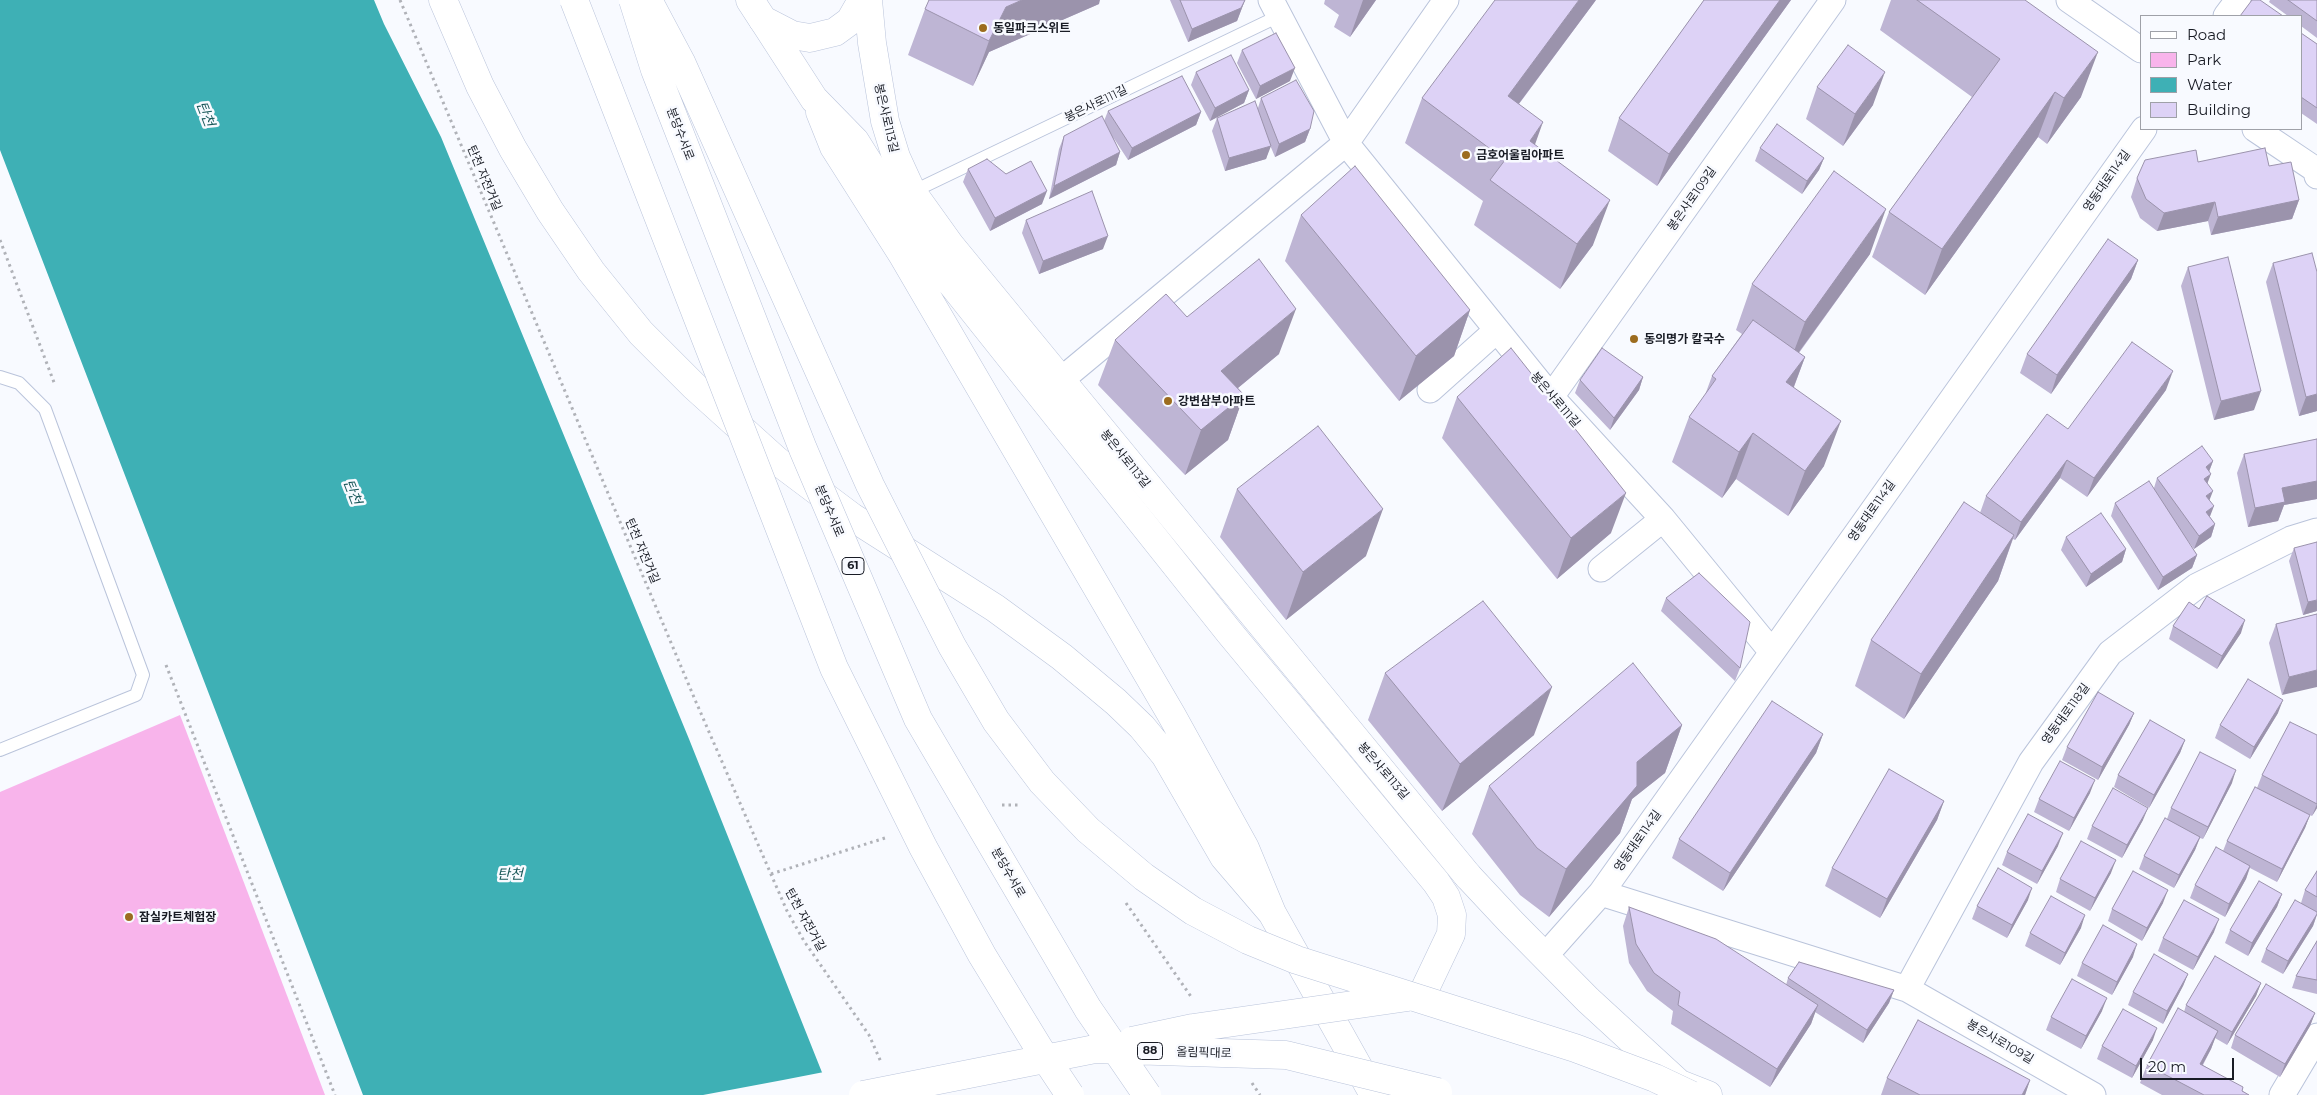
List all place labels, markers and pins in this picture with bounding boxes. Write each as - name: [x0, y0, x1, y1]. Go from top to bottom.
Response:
- place label: 동일파크스위트: [993, 21, 1070, 35]
- marker: 동일파크스위트: [977, 22, 989, 34]
- place label: 금호어울림아파트: [1476, 148, 1564, 162]
- marker: 금호어울림아파트: [1460, 149, 1472, 161]
- place label: 동의명가 칼국수: [1644, 332, 1725, 346]
- marker: 동의명가 칼국수: [1628, 333, 1640, 345]
- place label: 강변삼부아파트: [1178, 394, 1255, 408]
- marker: 강변삼부아파트: [1162, 395, 1174, 407]
- place label: 잠실카트체험장: [139, 910, 216, 924]
- marker: 잠실카트체험장: [123, 911, 135, 923]

